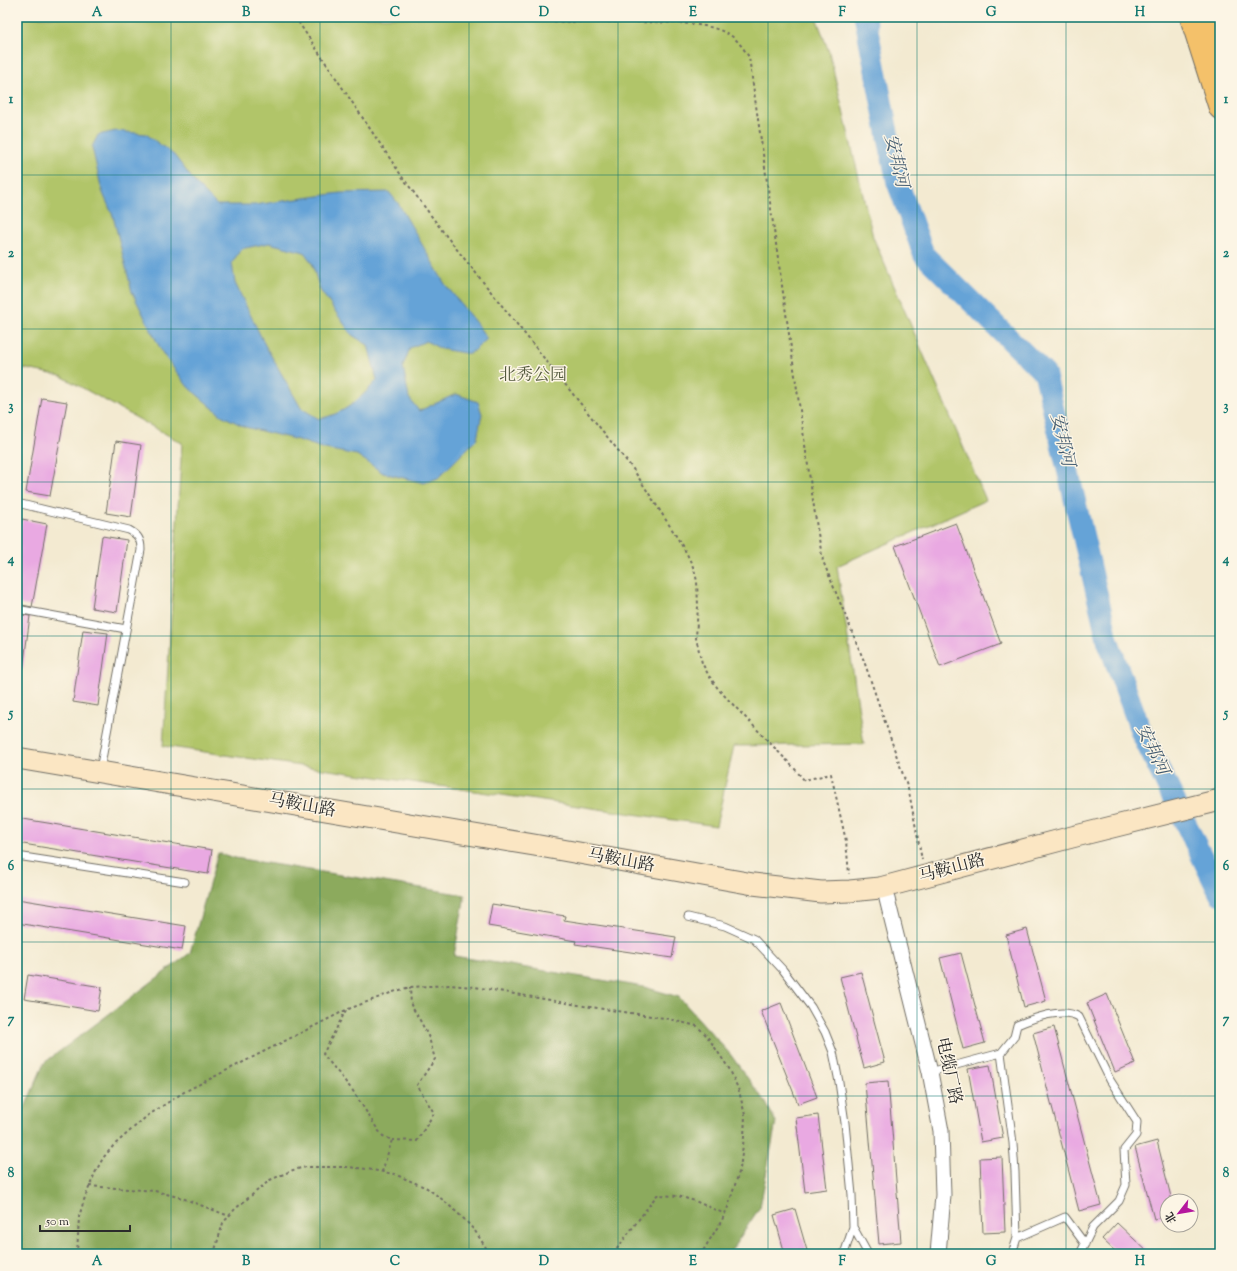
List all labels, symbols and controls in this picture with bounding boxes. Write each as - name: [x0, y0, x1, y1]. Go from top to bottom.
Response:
- text: A: [92, 4, 103, 22]
- text: B: [242, 4, 251, 22]
- text: C: [390, 4, 400, 22]
- text: D: [539, 4, 549, 22]
- text: E: [689, 4, 697, 22]
- text: F: [838, 4, 846, 22]
- text: G: [986, 4, 997, 22]
- text: H: [1135, 4, 1146, 22]
- text: 1: [9, 91, 14, 109]
- text: 1: [1224, 91, 1229, 109]
- water label: 安邦河: [876, 132, 914, 193]
- text: 2: [8, 245, 15, 263]
- text: 2: [1223, 245, 1230, 263]
- park label: 北秀公园: [499, 364, 567, 388]
- text: 3: [8, 398, 14, 416]
- text: 3: [1223, 398, 1229, 416]
- water label: 安邦河: [1042, 411, 1080, 472]
- text: 4: [7, 551, 15, 569]
- text: 4: [1222, 551, 1230, 569]
- text: 5: [8, 705, 14, 723]
- text: 5: [1223, 705, 1229, 723]
- water label: 安邦河: [1128, 720, 1175, 783]
- street label: 马鞍山路: [266, 788, 338, 824]
- street label: 马鞍山路: [585, 843, 657, 879]
- street label: 马鞍山路: [916, 849, 988, 889]
- text: 6: [8, 858, 15, 876]
- text: 6: [1223, 858, 1230, 876]
- text: 7: [8, 1011, 15, 1029]
- text: 7: [1223, 1011, 1230, 1029]
- street label: 电缆厂路: [929, 1035, 967, 1107]
- text: 8: [8, 1165, 15, 1183]
- text: 8: [1223, 1165, 1230, 1183]
- north arrow: [1159, 1193, 1199, 1233]
- scale bar: [40, 1207, 130, 1233]
- text: 北: [1162, 1209, 1181, 1226]
- text: 50 m: [45, 1213, 69, 1231]
- text: A: [92, 1253, 103, 1271]
- text: B: [242, 1253, 251, 1271]
- text: C: [390, 1253, 400, 1271]
- text: D: [539, 1253, 549, 1271]
- text: E: [689, 1253, 697, 1271]
- text: F: [838, 1253, 846, 1271]
- text: G: [986, 1253, 997, 1271]
- text: H: [1135, 1253, 1146, 1271]

